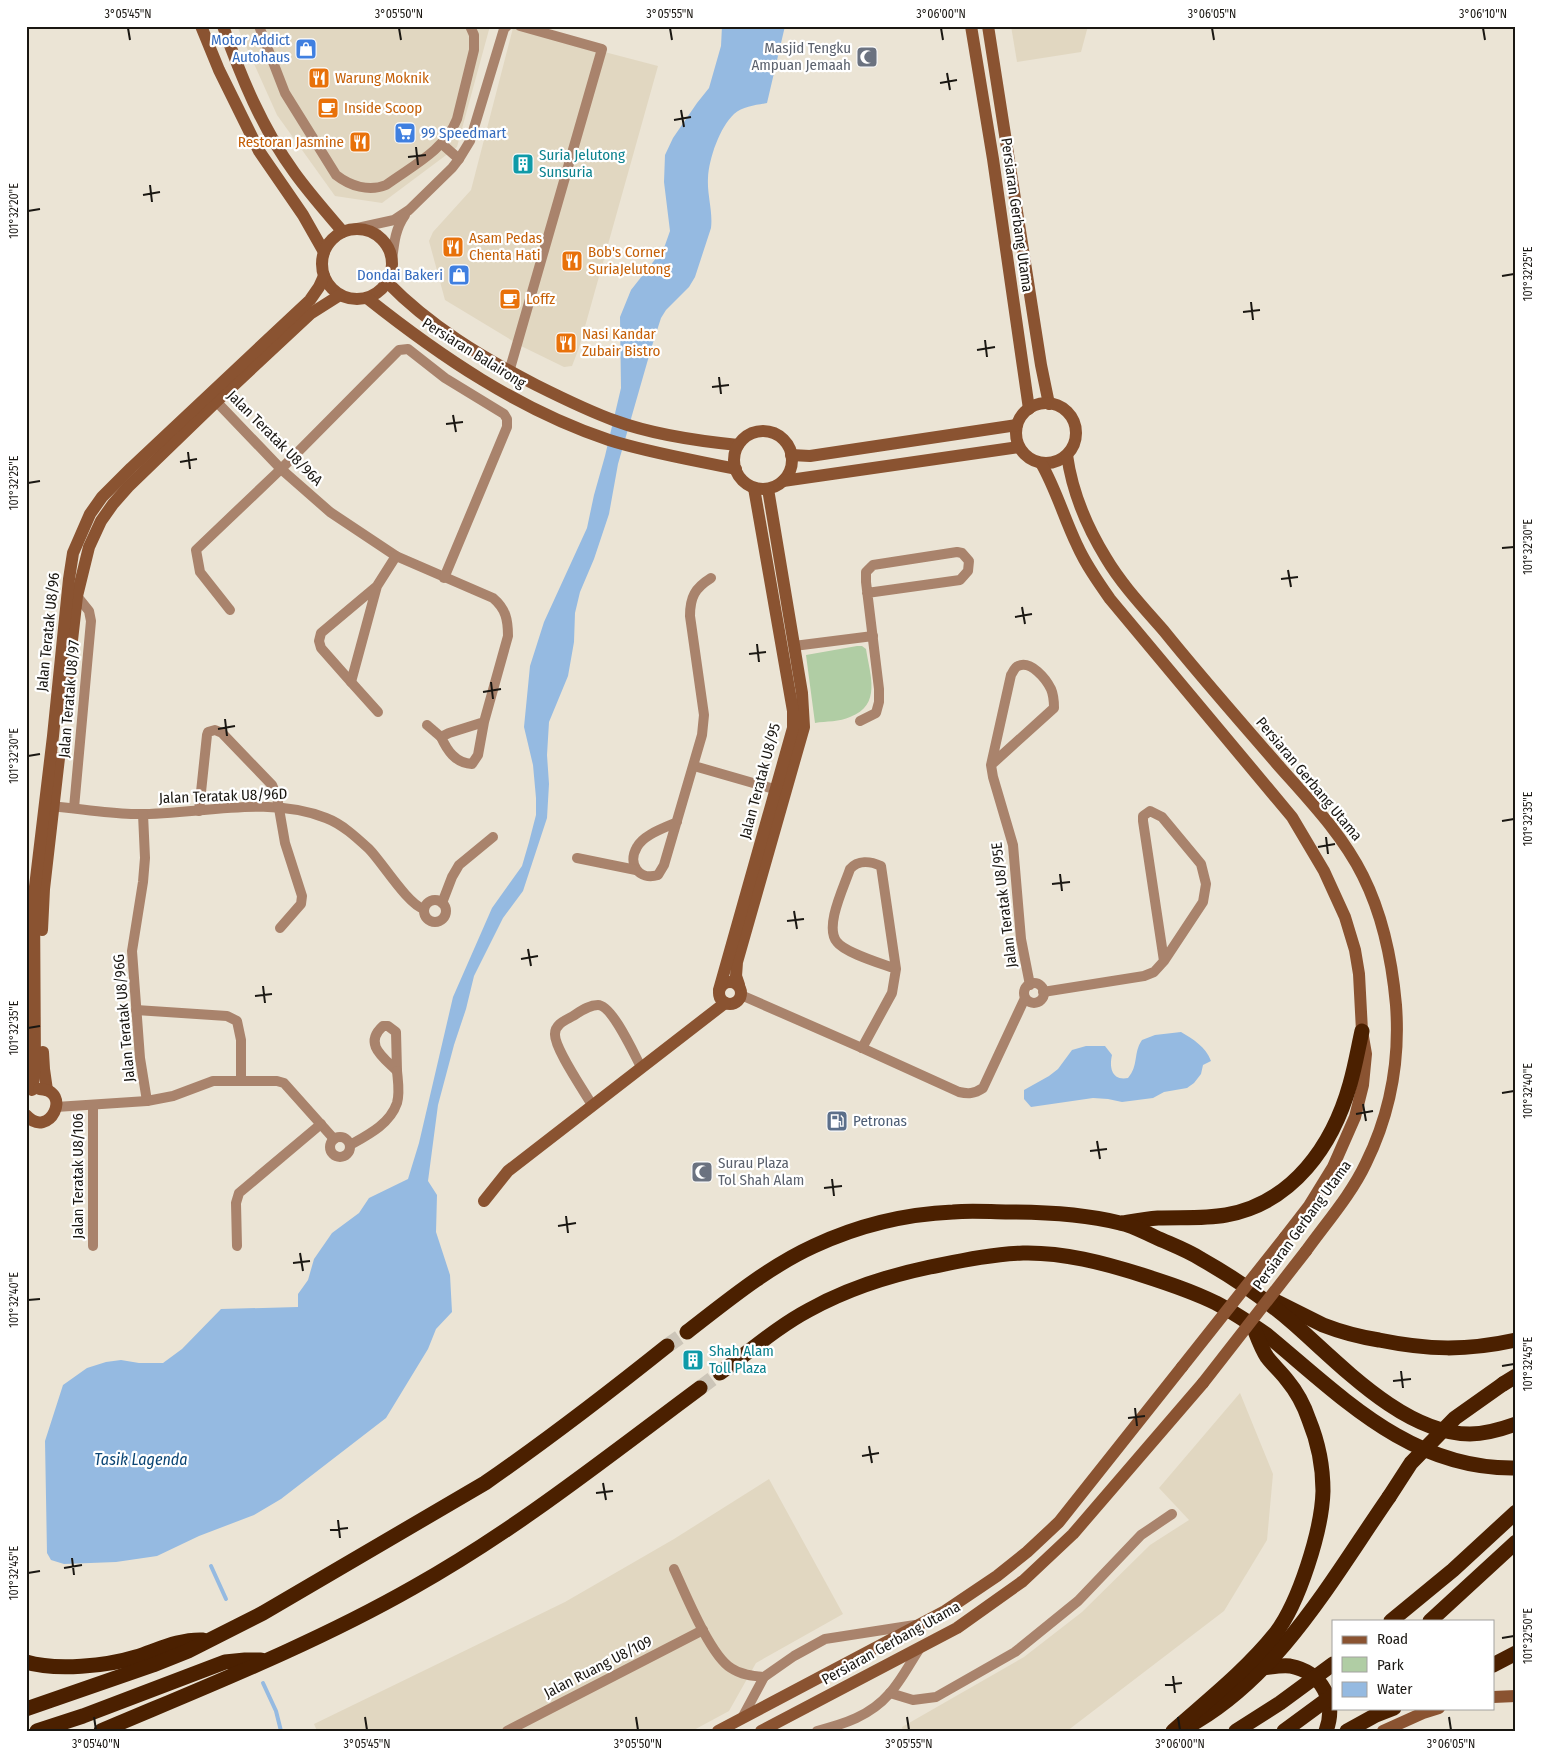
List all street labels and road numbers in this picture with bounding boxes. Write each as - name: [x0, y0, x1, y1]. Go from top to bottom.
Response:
- street label: Persiaran Gerbang Utama: [997, 137, 1037, 293]
- street label: Persiaran Balairong: [419, 314, 529, 392]
- street label: Jalan Teratak U8/96A: [224, 387, 327, 490]
- street label: Jalan Teratak U8/96: [33, 572, 63, 692]
- street label: Jalan Teratak U8/97: [55, 639, 83, 759]
- street label: Persiaran Gerbang Utama: [1252, 714, 1366, 844]
- street label: Jalan Teratak U8/95: [736, 721, 784, 841]
- street label: Jalan Teratak U8/96D: [158, 785, 288, 807]
- street label: Jalan Teratak U8/95E: [987, 841, 1021, 969]
- street label: Jalan Teratak U8/96G: [109, 953, 139, 1083]
- street label: Jalan Teratak U8/106: [69, 1113, 87, 1239]
- street label: Persiaran Gerbang Utama: [1249, 1157, 1355, 1293]
- street label: Persiaran Gerbang Utama: [819, 1597, 963, 1689]
- street label: Jalan Ruang U8/109: [541, 1632, 655, 1702]

